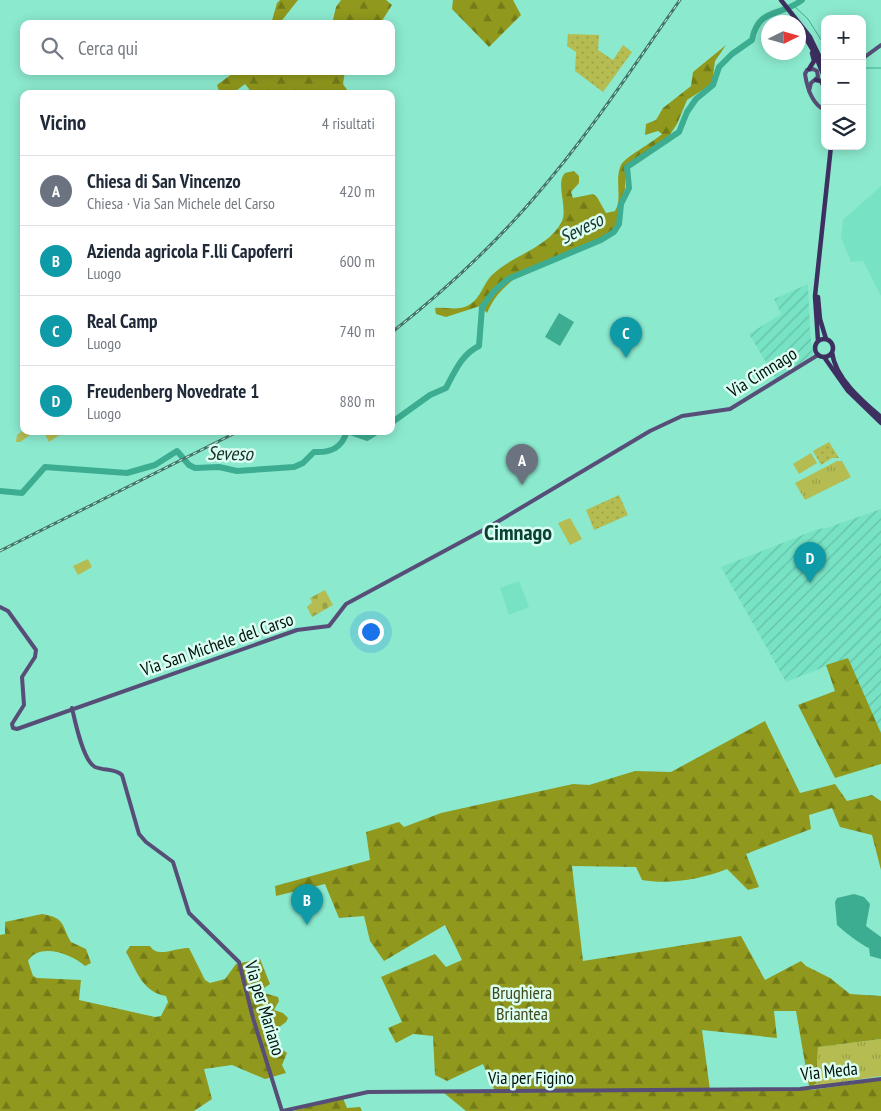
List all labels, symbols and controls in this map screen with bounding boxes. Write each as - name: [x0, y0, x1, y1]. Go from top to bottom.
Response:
- north arrow: [761, 15, 806, 60]
- map controls: [821, 15, 866, 150]
- button: +: [821, 15, 866, 60]
- search box: [20, 20, 395, 75]
- icon: search: [38, 34, 66, 62]
- text: Cerca qui: [78, 36, 138, 60]
- button: −: [821, 60, 866, 105]
- button: layers: [821, 105, 866, 150]
- text: Vicino: [40, 109, 86, 136]
- text: 4 risultati: [322, 113, 375, 133]
- text: Chiesa di San Vincenzo: [87, 169, 241, 193]
- text: A: [52, 181, 60, 201]
- text: 420 m: [340, 181, 375, 201]
- text: Chiesa · Via San Michele del Carso: [87, 193, 275, 213]
- water label: Seveso: [555, 206, 608, 249]
- text: Azienda agricola F.lli Capoferri: [87, 239, 293, 263]
- text: B: [52, 251, 60, 271]
- text: 600 m: [340, 251, 375, 271]
- text: Luogo: [87, 263, 121, 283]
- text: Real Camp: [87, 309, 158, 333]
- pin: C: [610, 317, 642, 358]
- text: C: [52, 321, 60, 341]
- text: 740 m: [340, 321, 375, 341]
- text: Luogo: [87, 333, 121, 353]
- street label: Via Cimnago: [722, 342, 801, 403]
- text: Freudenberg Novedrate 1: [87, 379, 259, 403]
- text: D: [52, 391, 60, 411]
- text: 880 m: [340, 391, 375, 411]
- text: Luogo: [87, 403, 121, 423]
- water label: Seveso: [207, 441, 255, 465]
- pin: A: [506, 444, 538, 485]
- district label: Cimnago: [484, 518, 552, 546]
- pin: D: [794, 542, 826, 583]
- street label: Via San Michele del Carso: [137, 607, 296, 681]
- your location: [358, 619, 384, 645]
- pin: B: [291, 884, 323, 925]
- street label: Via per Mariano: [239, 957, 290, 1058]
- park label: Brughiera Briantea: [492, 981, 552, 1025]
- street label: Via Meda: [798, 1057, 859, 1086]
- street label: Via per Figino: [487, 1066, 574, 1089]

